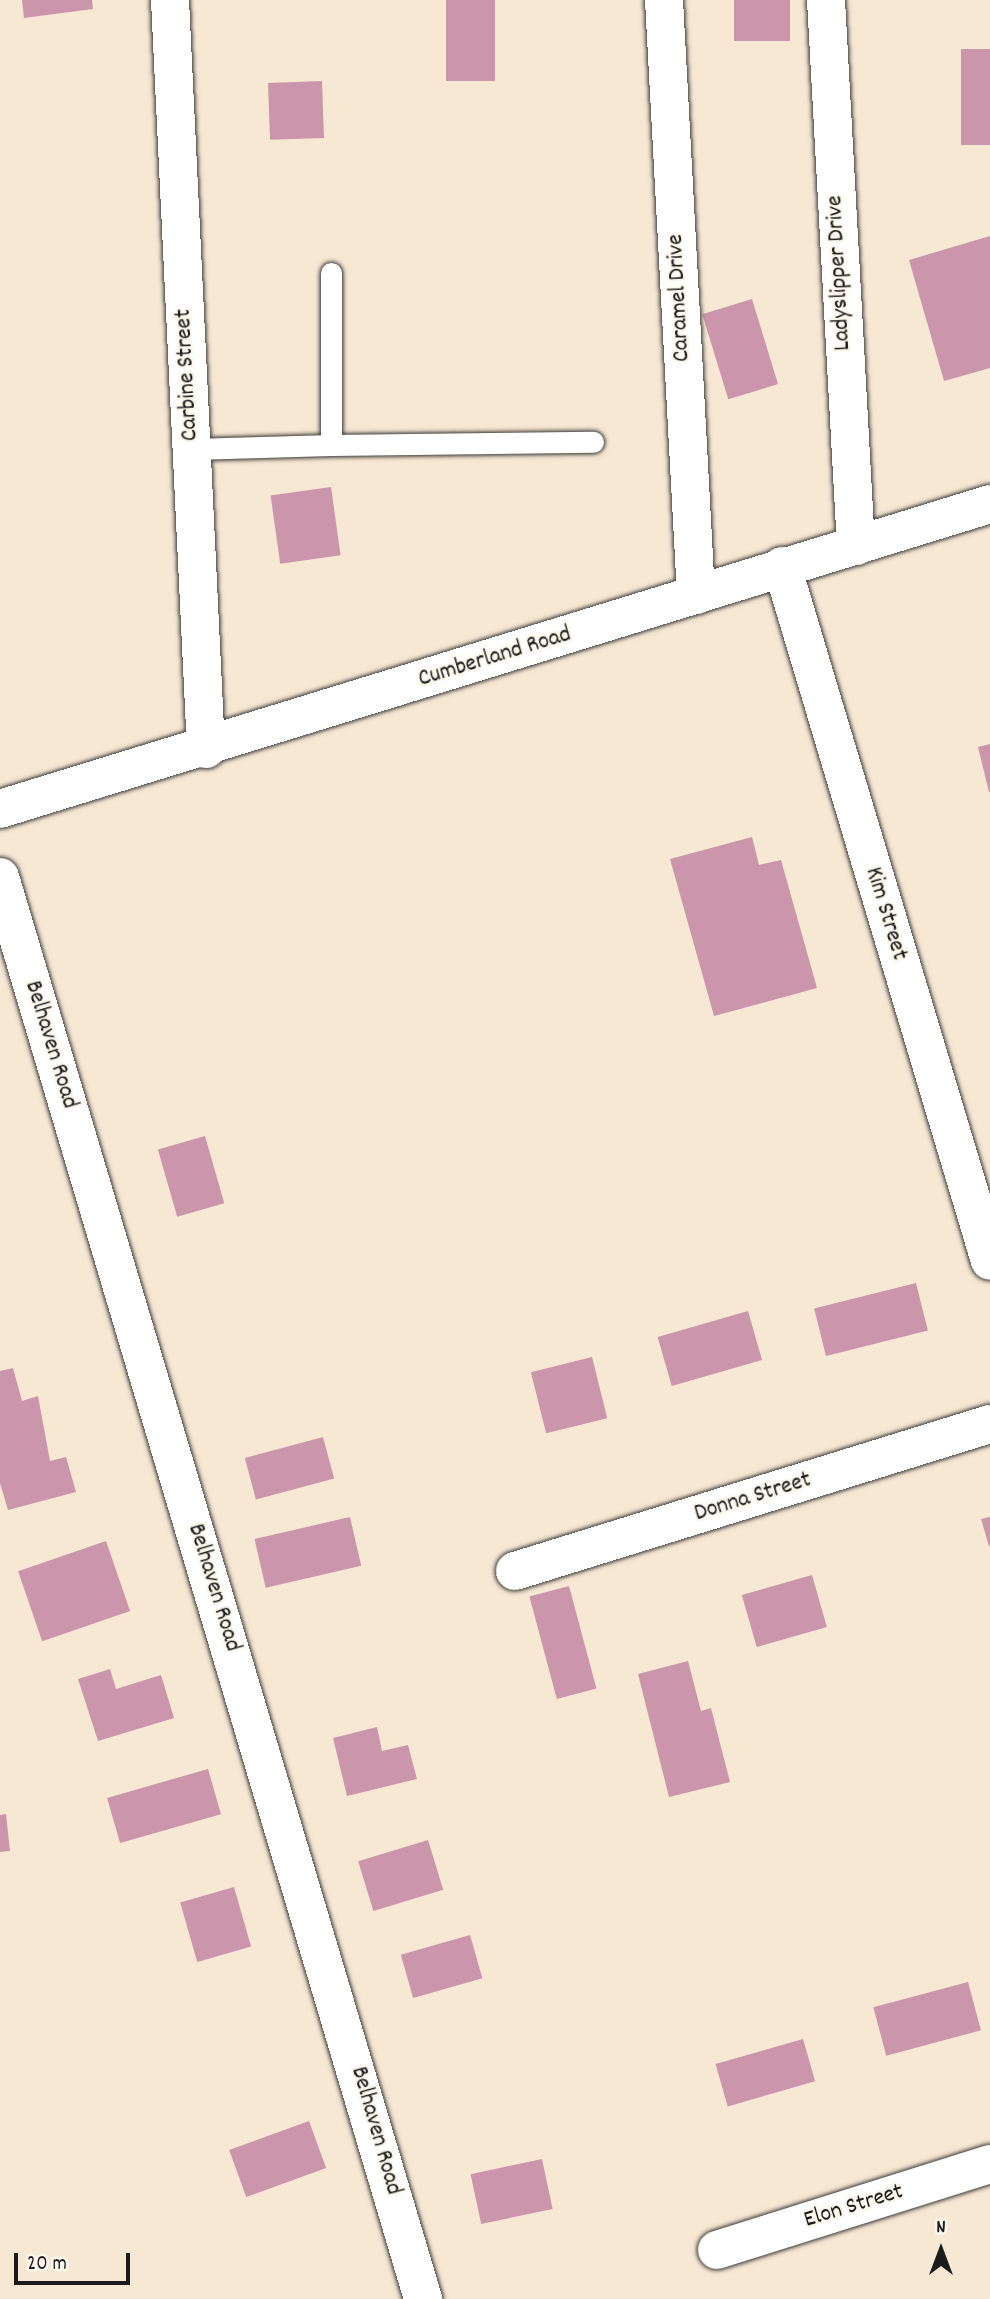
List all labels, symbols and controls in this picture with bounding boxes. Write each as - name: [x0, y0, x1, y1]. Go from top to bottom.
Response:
- street label: Ladyslipper Drive: [822, 195, 858, 351]
- street label: Caramel Drive: [662, 233, 698, 363]
- street label: Carbine Street: [170, 308, 206, 442]
- street label: Cumberland Road: [415, 621, 575, 695]
- street label: Kim Street: [857, 864, 913, 964]
- street label: Belhaven Road: [17, 978, 83, 1112]
- street label: Donna Street: [691, 1467, 815, 1529]
- street label: Belhaven Road: [180, 1521, 246, 1655]
- street label: Belhaven Road: [343, 2064, 407, 2198]
- street label: Elon Street: [801, 2178, 907, 2236]
- north arrow: [906, 2215, 976, 2285]
- text: N: [936, 2215, 946, 2242]
- scale bar: [18, 2240, 133, 2284]
- text: 20 m: [27, 2250, 67, 2280]

